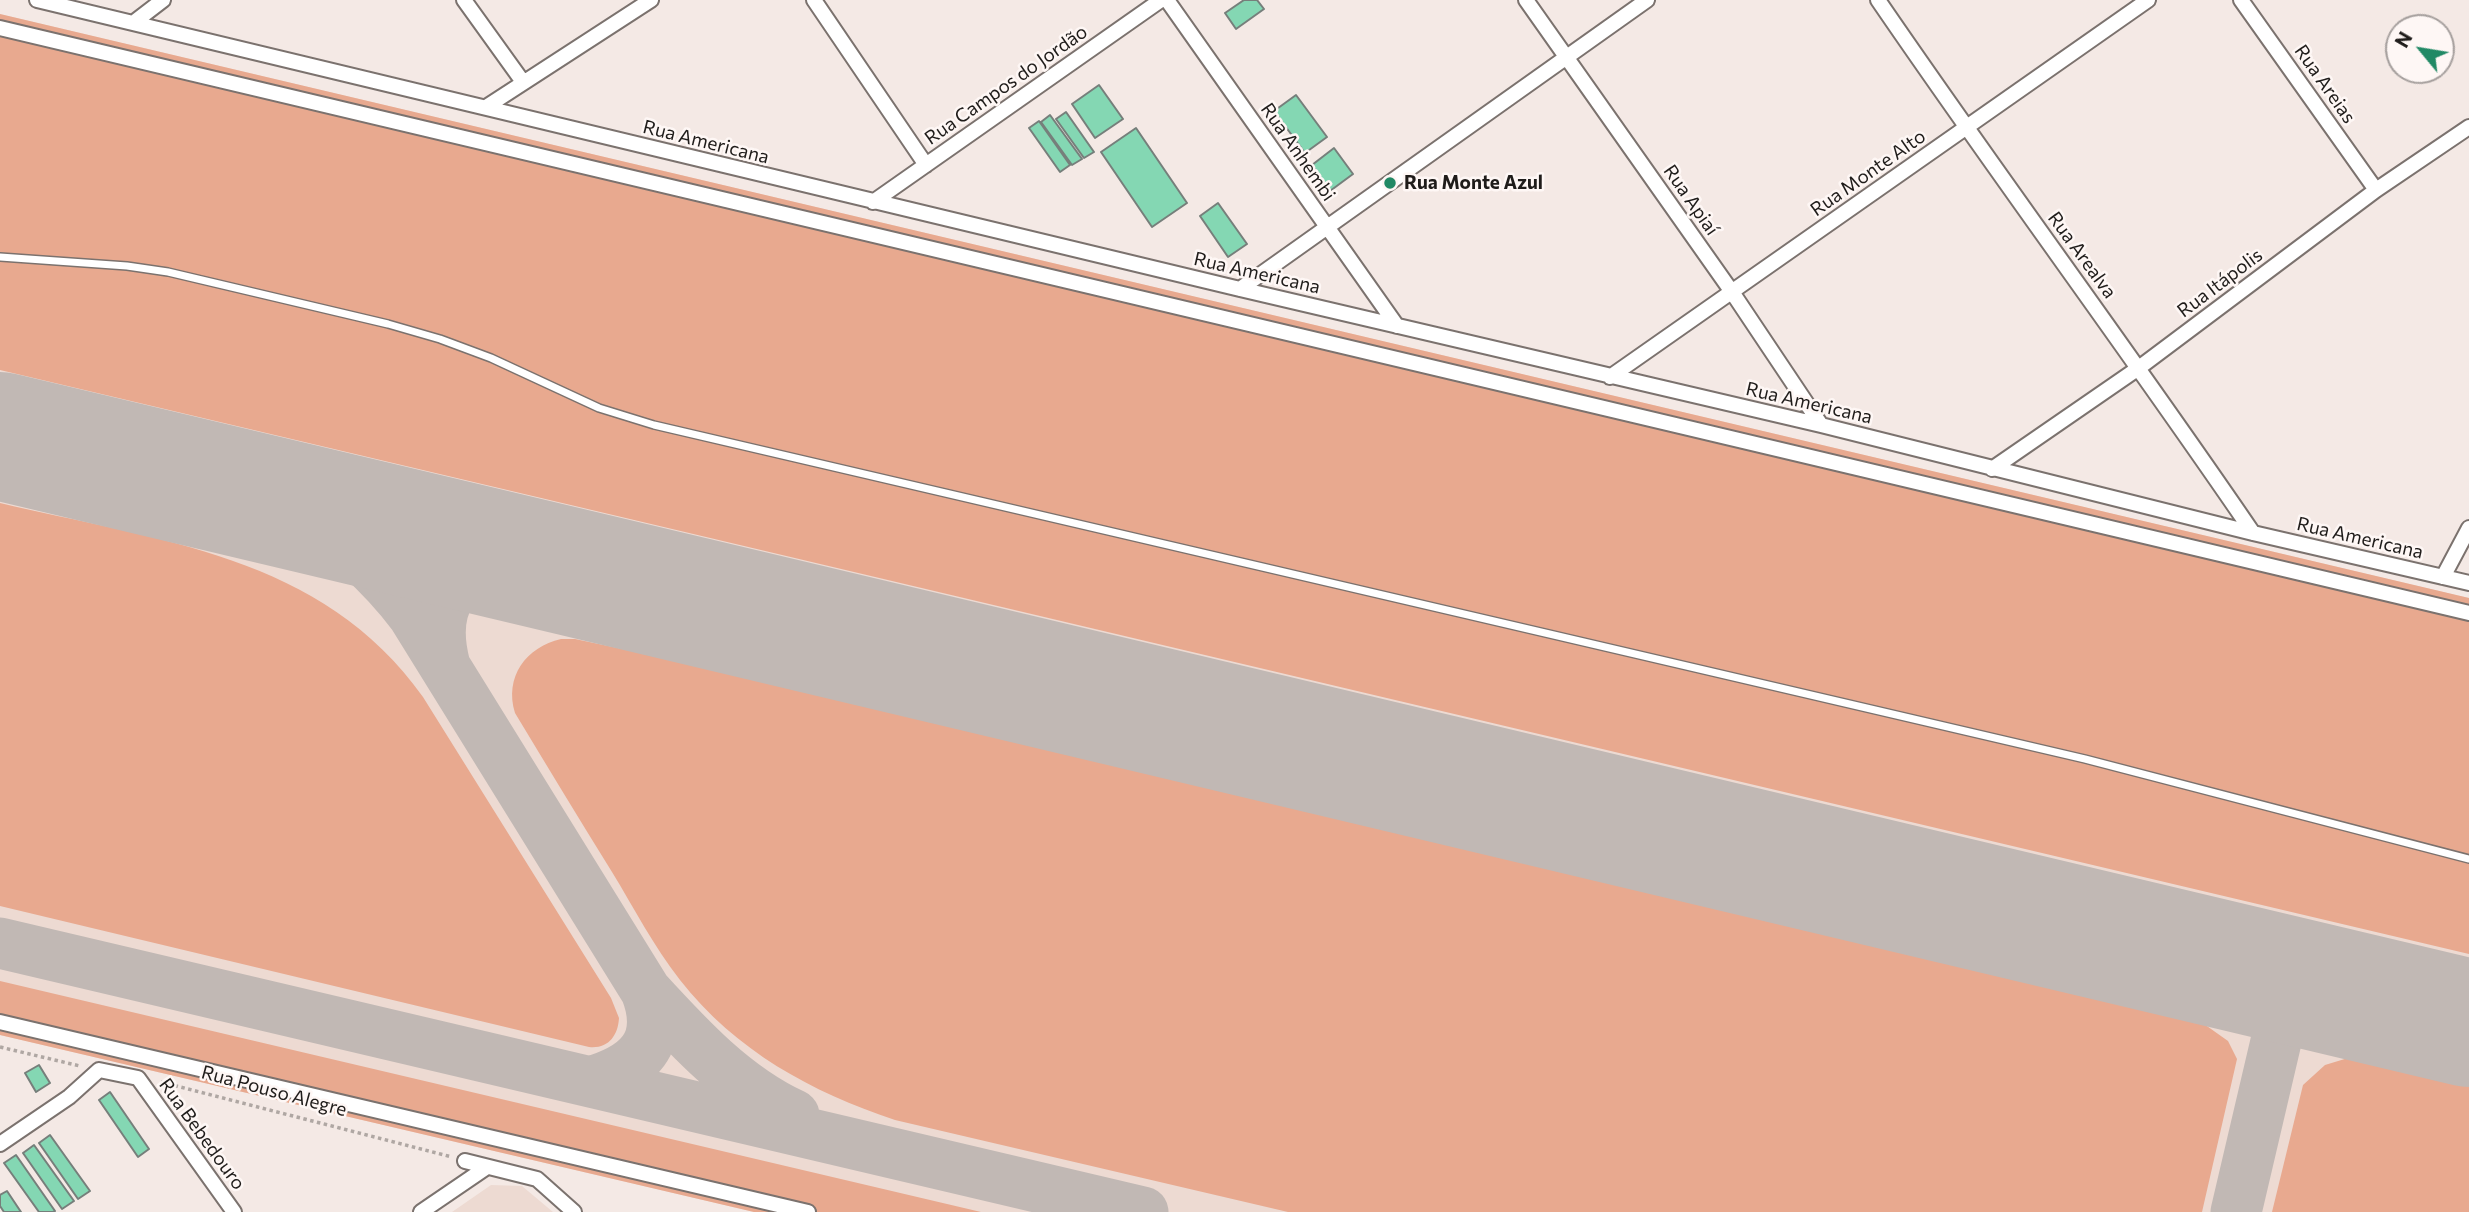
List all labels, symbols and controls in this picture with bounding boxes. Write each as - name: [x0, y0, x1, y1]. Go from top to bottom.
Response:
- north arrow: [2385, 14, 2455, 84]
- street label: Rua Campos do Jordão: [920, 20, 1092, 150]
- text: N: [2390, 27, 2417, 51]
- street label: Rua Areias: [2290, 40, 2360, 128]
- street label: Rua Anhembi: [1256, 99, 1340, 205]
- street label: Rua Americana: [641, 115, 771, 169]
- street label: Rua Monte Alto: [1806, 125, 1930, 221]
- street label: Rua Apiaí: [1658, 160, 1724, 240]
- place label: Rua Monte Azul: [1404, 172, 1543, 194]
- marker: Rua Monte Azul: [1382, 175, 1398, 191]
- street label: Rua Arealva: [2043, 207, 2121, 303]
- street label: Rua Itápolis: [2173, 244, 2267, 322]
- street label: Rua Americana: [1192, 247, 1322, 299]
- street label: Rua Americana: [1744, 377, 1874, 429]
- street label: Rua Americana: [2295, 512, 2425, 564]
- street label: Rua Pouso Alegre: [199, 1061, 349, 1121]
- street label: Rua Bebedouro: [154, 1074, 250, 1194]

